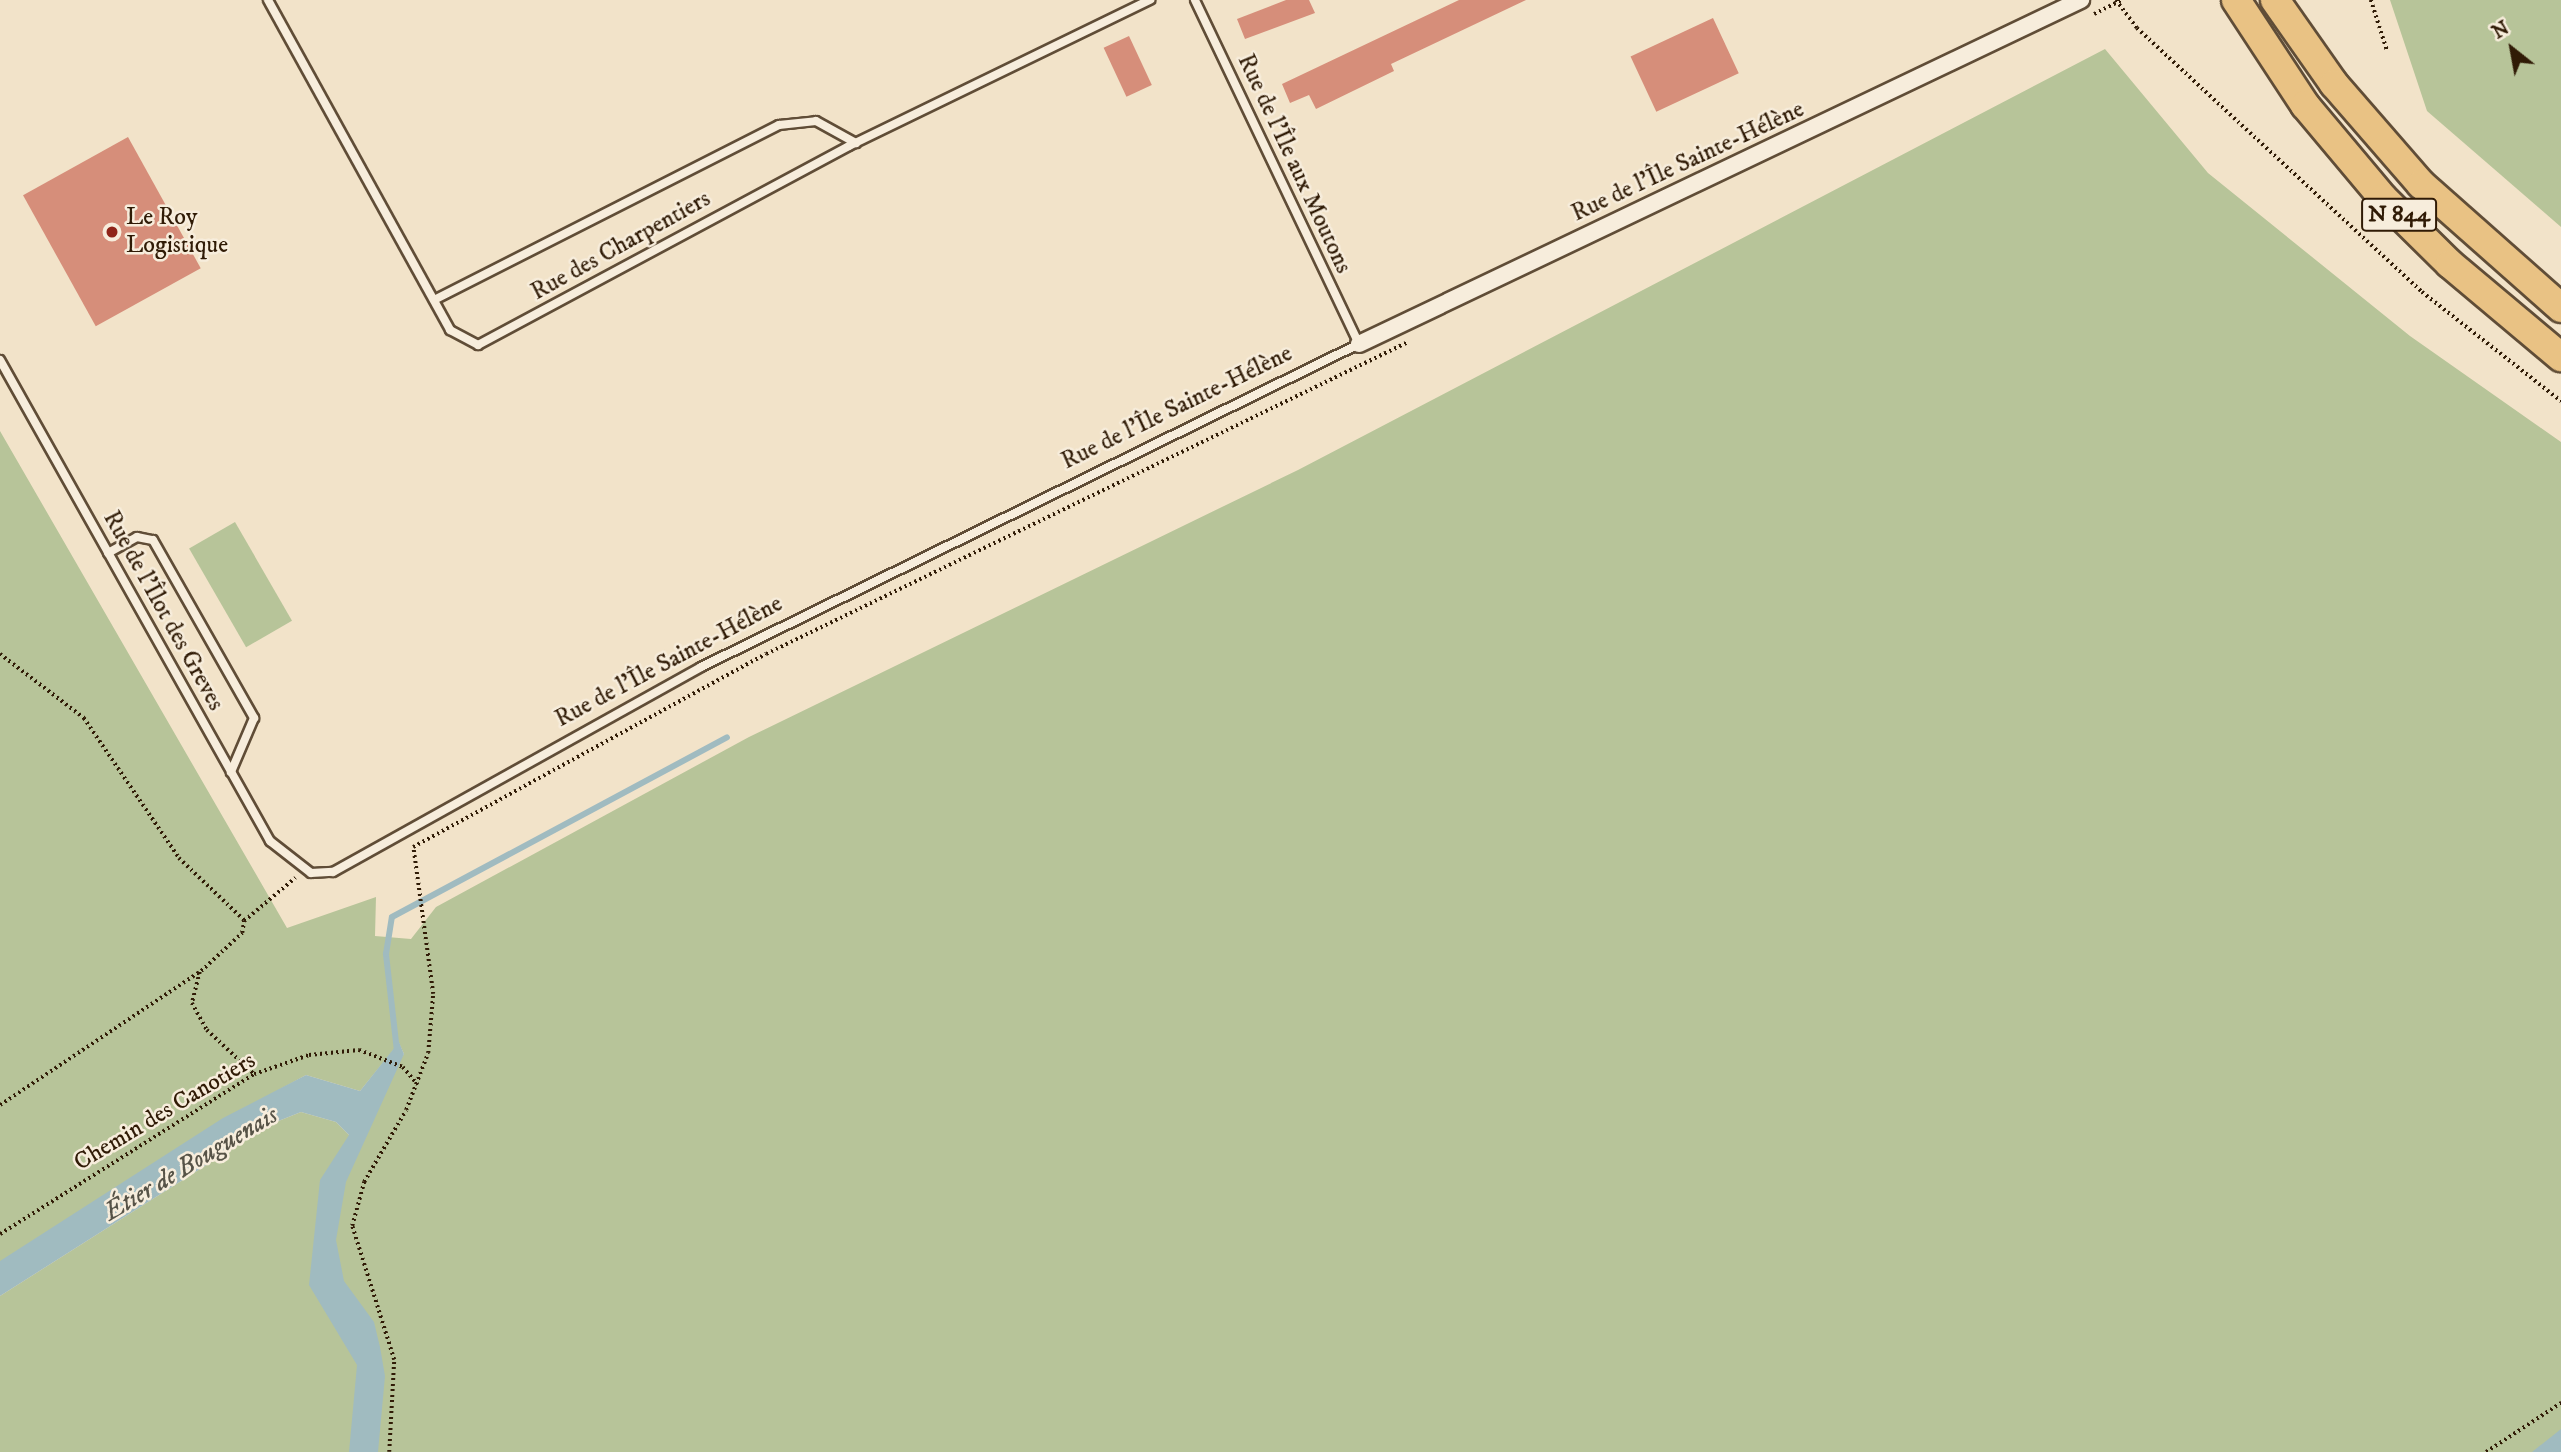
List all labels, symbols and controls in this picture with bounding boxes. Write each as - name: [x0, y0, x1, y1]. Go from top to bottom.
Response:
- north arrow: [2477, 14, 2547, 84]
- text: N: [2488, 17, 2514, 44]
- street label: Rue de l'Île aux Moutons: [1231, 50, 1357, 278]
- street label: Rue de l'Île Sainte-Hélène: [1567, 95, 1809, 229]
- street label: Rue des Charpentiers: [526, 185, 716, 307]
- road number: N 844: [2360, 196, 2438, 234]
- place label: Le Roy Logistique: [126, 204, 228, 260]
- marker: Le Roy Logistique: [104, 224, 120, 240]
- street label: Rue de l'Île Sainte-Hélène: [1057, 340, 1297, 476]
- street label: Rue de l'Îlot des Greves: [96, 506, 230, 716]
- street label: Rue de l'Île Sainte-Hélène: [551, 590, 787, 734]
- street label: Chemin des Canotiers: [69, 1046, 261, 1178]
- water label: Étier de Bouguenais: [98, 1100, 284, 1228]

